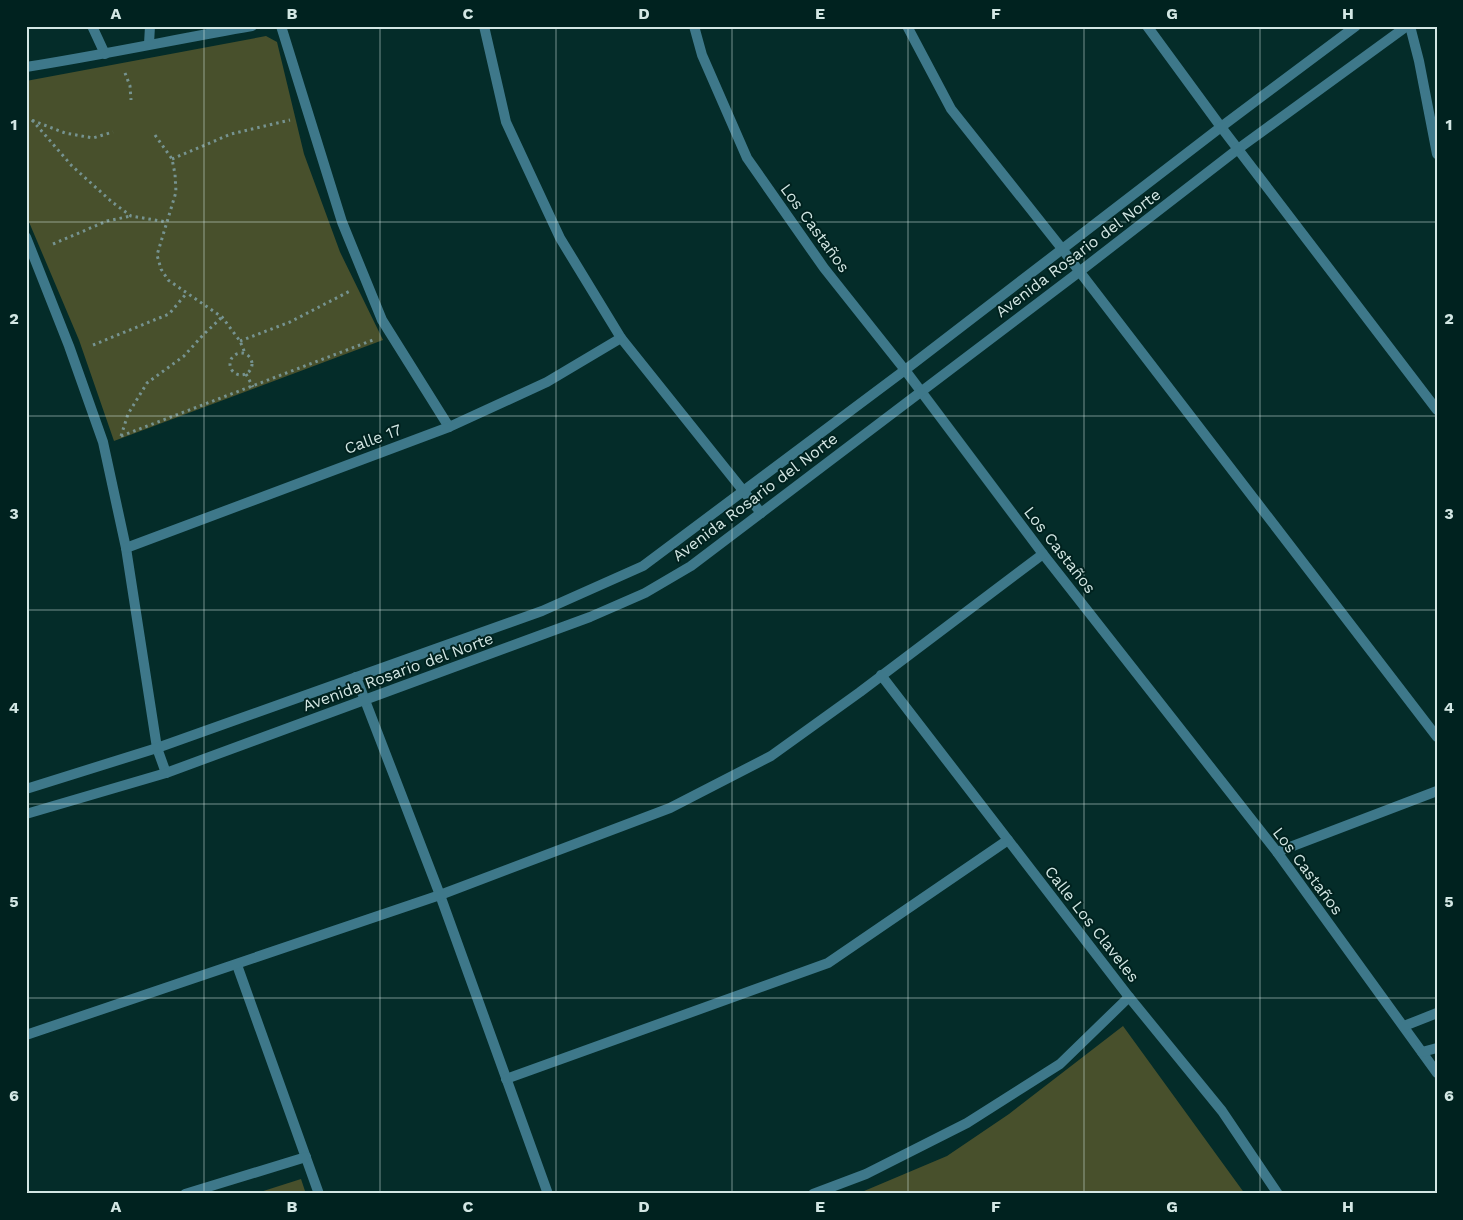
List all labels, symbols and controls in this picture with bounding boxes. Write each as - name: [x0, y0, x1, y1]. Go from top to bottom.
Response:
- text: A: [111, 4, 122, 23]
- text: B: [287, 4, 298, 23]
- text: C: [463, 4, 474, 23]
- text: D: [638, 4, 650, 23]
- text: E: [815, 4, 825, 23]
- text: F: [991, 4, 1001, 23]
- text: G: [1166, 4, 1178, 23]
- text: H: [1342, 4, 1354, 23]
- text: 1: [11, 115, 17, 134]
- text: 1: [1446, 115, 1452, 134]
- street label: Los Castaños: [776, 180, 854, 276]
- street label: Avenida Rosario del Norte: [992, 185, 1164, 321]
- text: 2: [9, 309, 19, 328]
- text: 2: [1444, 309, 1454, 328]
- street label: Calle 17: [342, 420, 404, 458]
- street label: Avenida Rosario del Norte: [669, 429, 841, 565]
- street label: Los Castaños: [1020, 503, 1100, 597]
- text: 3: [9, 504, 19, 523]
- text: 3: [1444, 504, 1454, 523]
- street label: Avenida Rosario del Norte: [300, 629, 496, 715]
- text: 4: [9, 698, 19, 717]
- text: 4: [1444, 698, 1454, 717]
- street label: Los Castaños: [1269, 823, 1347, 919]
- street label: Calle Los Claveles: [1041, 862, 1143, 986]
- text: 5: [9, 892, 19, 911]
- text: 5: [1444, 892, 1454, 911]
- text: 6: [9, 1086, 19, 1105]
- text: 6: [1444, 1086, 1454, 1105]
- text: A: [111, 1197, 122, 1216]
- text: B: [287, 1197, 298, 1216]
- text: C: [463, 1197, 474, 1216]
- text: D: [638, 1197, 650, 1216]
- text: E: [815, 1197, 825, 1216]
- text: F: [991, 1197, 1001, 1216]
- text: G: [1166, 1197, 1178, 1216]
- text: H: [1342, 1197, 1354, 1216]

